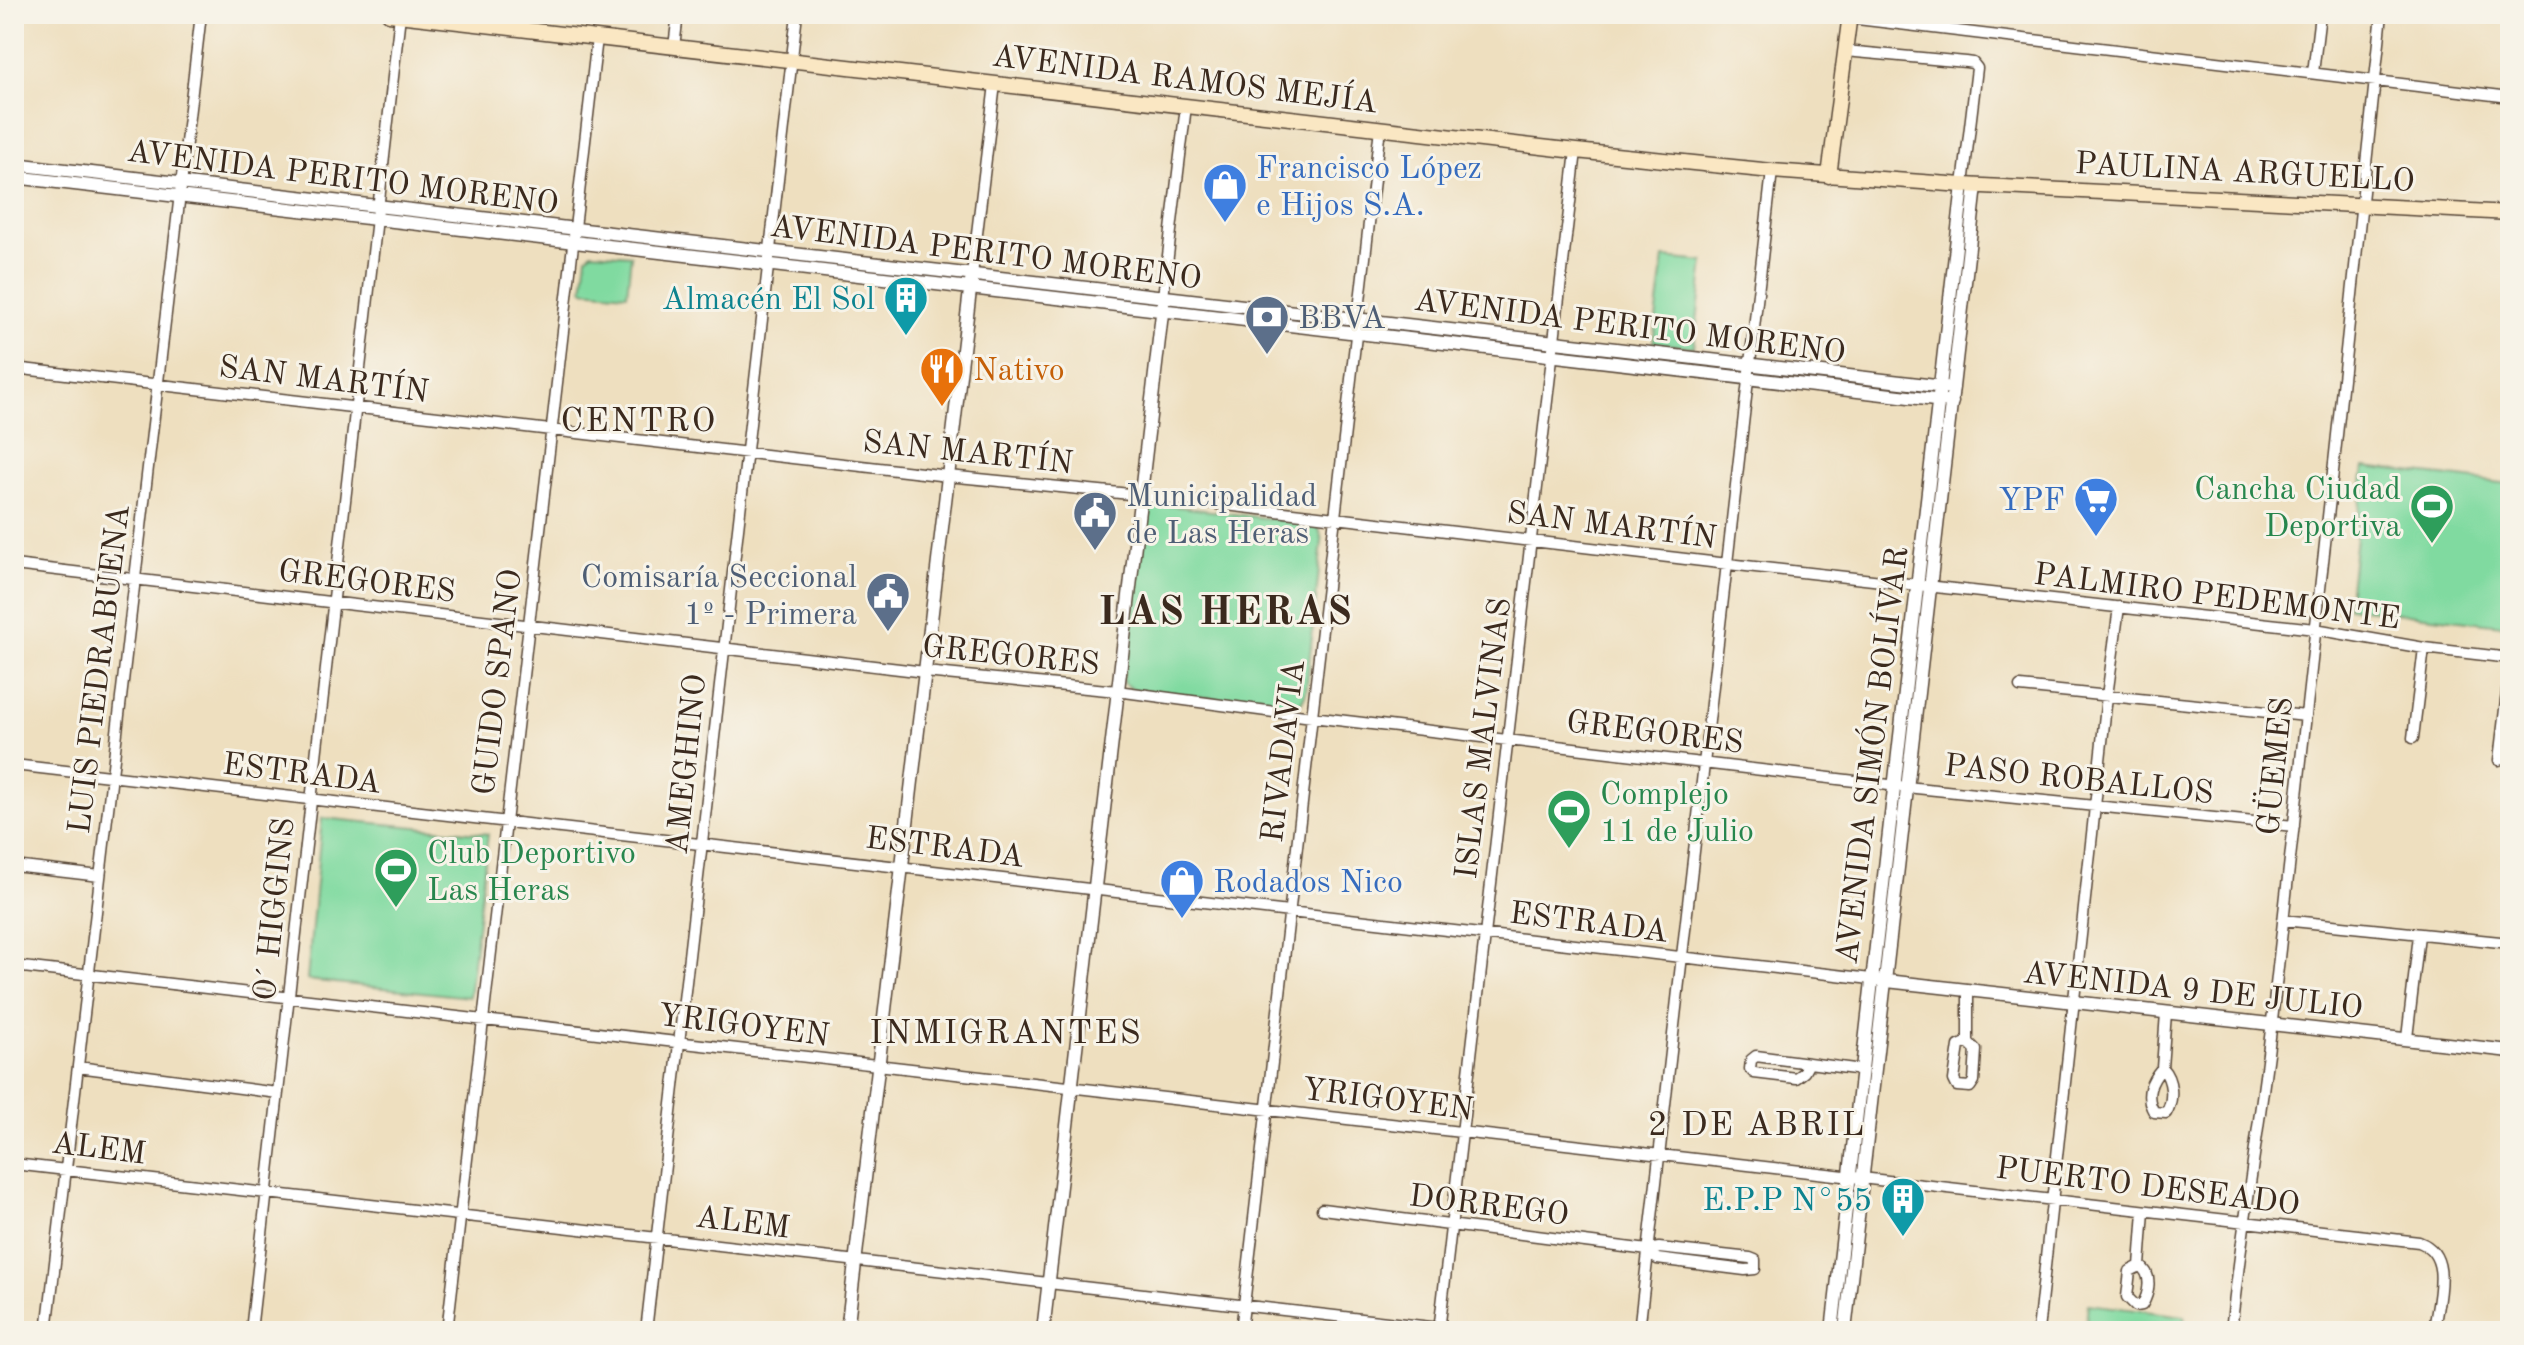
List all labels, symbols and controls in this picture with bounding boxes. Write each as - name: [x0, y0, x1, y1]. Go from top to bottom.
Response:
- street label: AVENIDA RAMOS MEJÍA: [990, 35, 1380, 121]
- street label: AVENIDA PERITO MORENO: [125, 137, 560, 221]
- street label: PAULINA ARGUELLO: [2074, 149, 2416, 199]
- place label: Francisco López e Hijos S.A.: [1256, 154, 1482, 223]
- shop icon: Francisco López e Hijos S.A.: [1201, 161, 1249, 224]
- street label: AVENIDA PERITO MORENO: [768, 212, 1203, 296]
- building icon: Almacén El Sol: [882, 274, 930, 337]
- place label: Almacén El Sol: [662, 285, 875, 317]
- street label: AVENIDA PERITO MORENO: [1412, 286, 1847, 370]
- bank icon: BBVA: [1243, 293, 1291, 356]
- place label: BBVA: [1298, 304, 1386, 336]
- restaurant icon: Nativo: [918, 345, 966, 408]
- street label: SAN MARTÍN: [217, 346, 431, 410]
- place label: Nativo: [973, 356, 1065, 388]
- district label: CENTRO: [561, 405, 717, 439]
- street label: SAN MARTÍN: [861, 421, 1075, 481]
- supermarket icon: YPF: [2072, 475, 2120, 538]
- place label: Cancha Ciudad Deportiva: [2194, 475, 2401, 544]
- place label: Municipalidad de Las Heras: [1126, 482, 1317, 551]
- sports icon: Cancha Ciudad Deportiva: [2408, 482, 2456, 545]
- place label: YPF: [1998, 486, 2065, 518]
- public building icon: Municipalidad de Las Heras: [1071, 489, 1119, 552]
- street label: SAN MARTÍN: [1505, 492, 1719, 556]
- street label: LUIS PIEDRABUENA: [65, 503, 137, 836]
- street label: AVENIDA SIMÓN BOLÍVAR: [1826, 544, 1916, 966]
- street label: GREGORES: [276, 556, 457, 610]
- street label: PALMIRO PEDEMONTE: [2032, 560, 2402, 636]
- place label: Comisaría Seccional 1º - Primera: [581, 563, 857, 632]
- street label: GUIDO SPANO: [469, 567, 529, 797]
- public building icon: Comisaría Seccional 1º - Primera: [864, 570, 912, 633]
- district label: LAS HERAS: [1098, 594, 1354, 634]
- street label: ISLAS MALVINAS: [1452, 596, 1518, 881]
- street label: GREGORES: [920, 632, 1101, 682]
- street label: RIVADAVIA: [1258, 658, 1312, 845]
- street label: AMEGHINO: [663, 673, 713, 856]
- street label: GÜEMES: [2249, 695, 2300, 837]
- street label: GREGORES: [1564, 707, 1745, 761]
- street label: ESTRADA: [221, 749, 383, 801]
- street label: PASO ROBALLOS: [1942, 751, 2215, 811]
- place label: Complejo 11 de Julio: [1600, 780, 1754, 849]
- sports icon: Complejo 11 de Julio: [1545, 787, 1593, 850]
- street label: O´ HIGGINS: [250, 816, 302, 1003]
- street label: ESTRADA: [864, 823, 1026, 875]
- place label: Club Deportivo Las Heras: [427, 839, 636, 908]
- sports icon: Club Deportivo Las Heras: [372, 846, 420, 909]
- shop icon: Rodados Nico: [1158, 857, 1206, 920]
- place label: Rodados Nico: [1213, 868, 1403, 900]
- street label: ESTRADA: [1508, 898, 1670, 950]
- street label: AVENIDA 9 DE JULIO: [2021, 958, 2364, 1026]
- street label: YRIGOYEN: [656, 1001, 831, 1053]
- district label: INMIGRANTES: [869, 1017, 1143, 1051]
- street label: YRIGOYEN: [1300, 1075, 1475, 1127]
- district label: 2 DE ABRIL: [1648, 1109, 1866, 1143]
- street label: ALEM: [50, 1128, 148, 1172]
- street label: PUERTO DESEADO: [1994, 1153, 2301, 1223]
- building icon: E.P.P N°55: [1879, 1175, 1927, 1238]
- street label: DORREGO: [1407, 1181, 1570, 1233]
- place label: E.P.P N°55: [1702, 1186, 1872, 1218]
- street label: ALEM: [694, 1202, 792, 1246]

